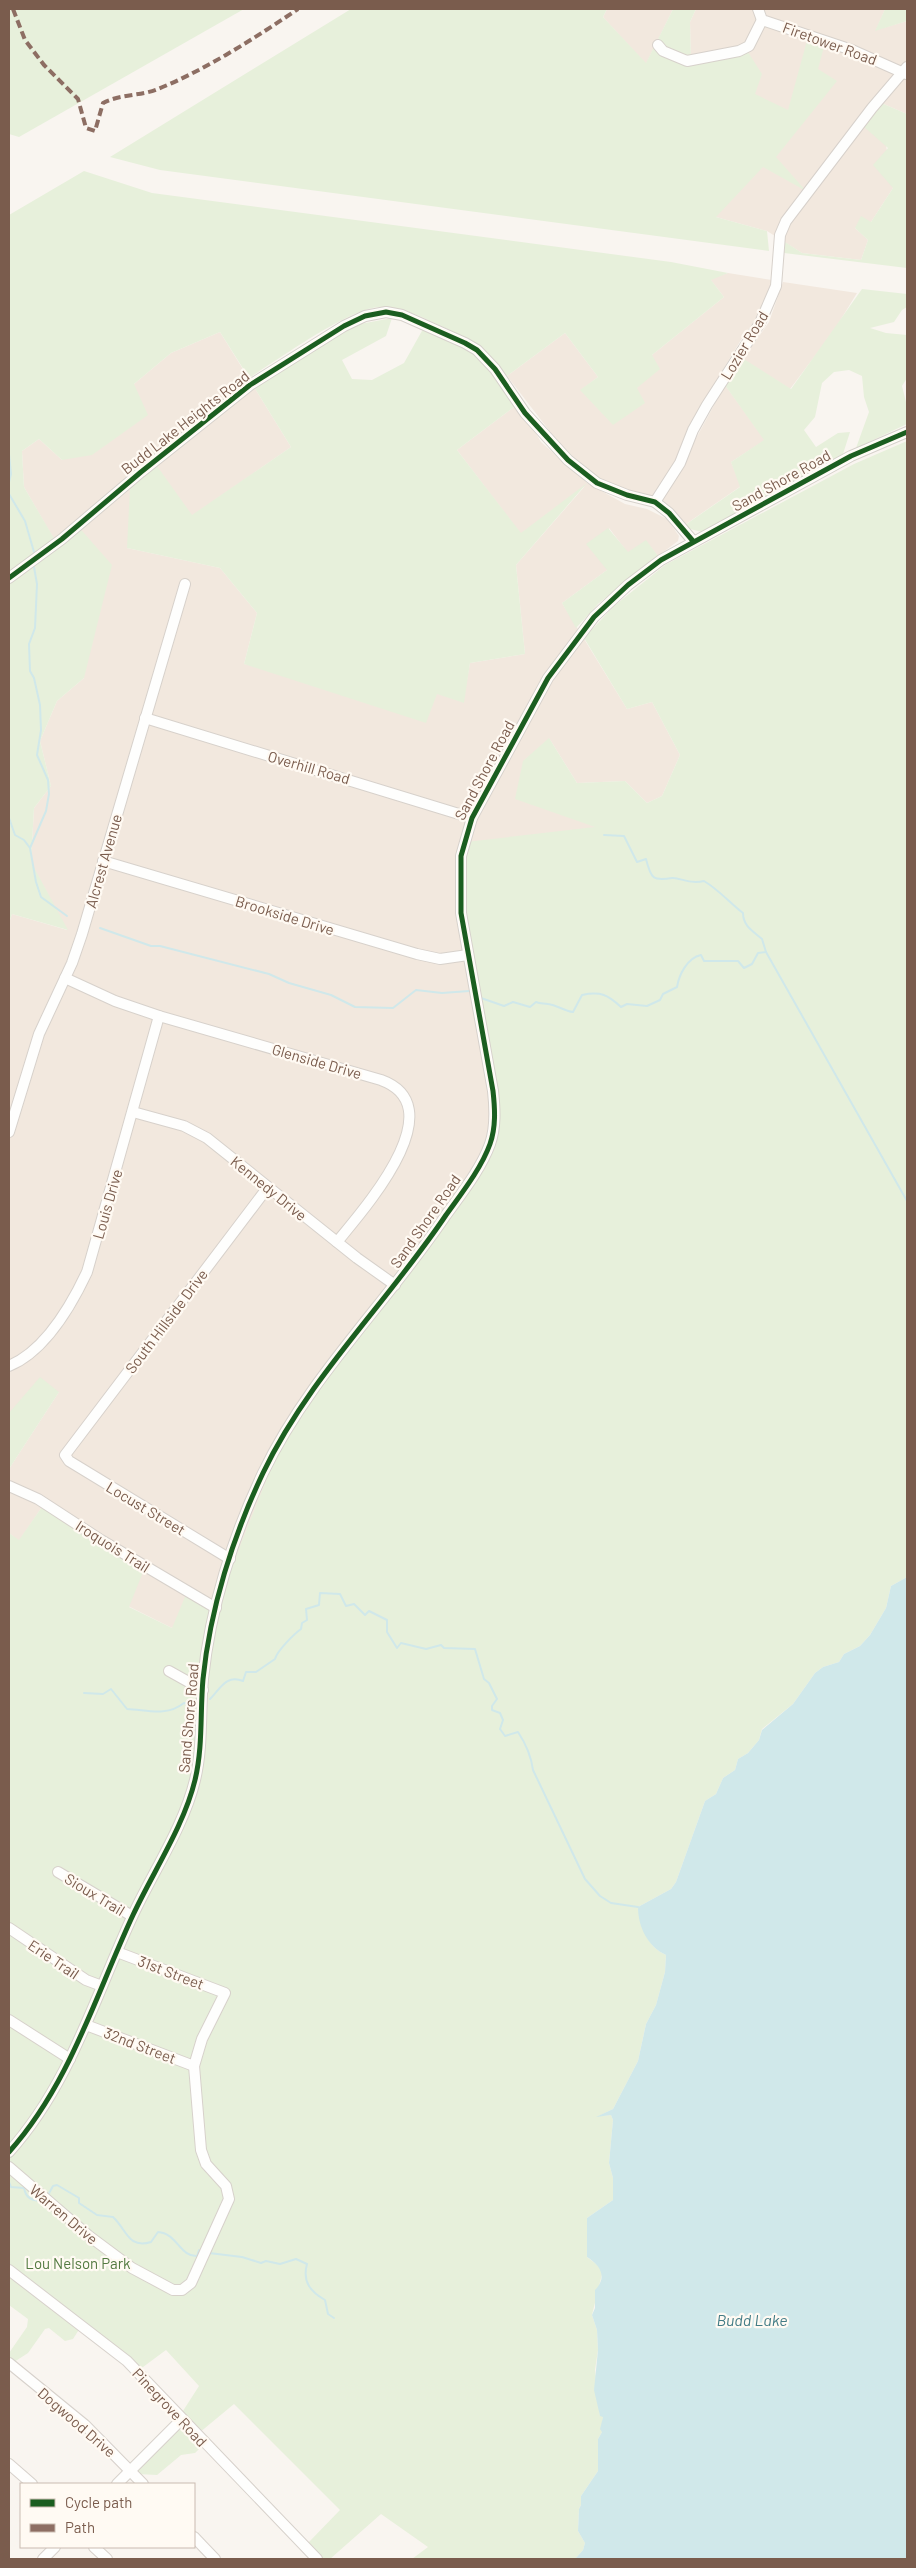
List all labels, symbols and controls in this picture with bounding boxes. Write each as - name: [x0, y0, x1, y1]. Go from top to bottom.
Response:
- street label: Firetower Road: [780, 18, 880, 68]
- street label: Lozier Road: [717, 307, 771, 383]
- street label: Budd Lake Heights Road: [117, 366, 253, 478]
- street label: Sand Shore Road: [729, 445, 833, 515]
- street label: Sand Shore Road: [450, 717, 518, 823]
- street label: Overhill Road: [266, 747, 352, 787]
- street label: Alcrest Avenue: [81, 812, 125, 910]
- street label: Brookside Drive: [233, 891, 337, 939]
- street label: Glenside Drive: [270, 1040, 364, 1082]
- street label: Kennedy Drive: [227, 1152, 311, 1224]
- street label: Louis Drive: [88, 1167, 126, 1241]
- street label: Sand Shore Road: [386, 1171, 464, 1271]
- street label: South Hillside Drive: [121, 1265, 211, 1377]
- street label: Locust Street: [103, 1477, 189, 1539]
- street label: Iroquois Trail: [73, 1516, 153, 1576]
- street label: Sand Shore Road: [174, 1662, 202, 1774]
- street label: Sioux Trail: [62, 1869, 128, 1919]
- street label: Erie Trail: [25, 1935, 83, 1983]
- street label: 31st Street: [135, 1951, 207, 1993]
- street label: 32nd Street: [101, 2023, 179, 2067]
- street label: Warren Drive: [26, 2180, 102, 2248]
- park label: Lou Nelson Park: [25, 2254, 131, 2272]
- water label: Budd Lake: [717, 2310, 787, 2329]
- street label: Pinegrove Road: [129, 2364, 211, 2450]
- street label: Dogwood Drive: [34, 2383, 120, 2461]
- legend: [20, 2483, 195, 2548]
- text: Cycle path: [65, 2493, 132, 2511]
- text: Path: [65, 2518, 95, 2536]

